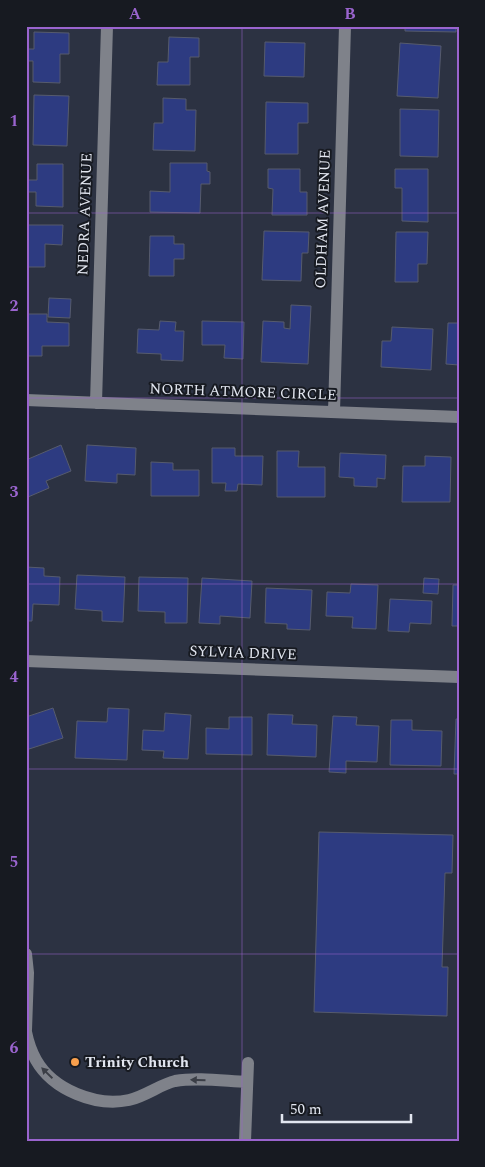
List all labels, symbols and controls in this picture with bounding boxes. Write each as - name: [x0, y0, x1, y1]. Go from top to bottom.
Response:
- text: A: [129, 2, 142, 26]
- text: B: [344, 2, 356, 26]
- text: 1: [10, 109, 18, 133]
- street label: OLDHAM AVENUE: [309, 149, 337, 289]
- street label: NEDRA AVENUE: [71, 152, 99, 276]
- text: 2: [10, 294, 19, 318]
- street label: NORTH ATMORE CIRCLE: [149, 377, 337, 407]
- text: 3: [10, 480, 19, 504]
- street label: SYLVIA DRIVE: [189, 640, 297, 666]
- text: 4: [10, 665, 19, 689]
- text: 5: [10, 850, 18, 874]
- text: 6: [10, 1036, 19, 1060]
- place label: Trinity Church: [85, 1051, 189, 1074]
- marker: Trinity Church: [69, 1056, 81, 1068]
- one-way arrow: [42, 1068, 54, 1080]
- one-way arrow: [190, 1076, 206, 1084]
- scale bar: [282, 1092, 411, 1124]
- text: 50 m: [290, 1098, 322, 1121]

